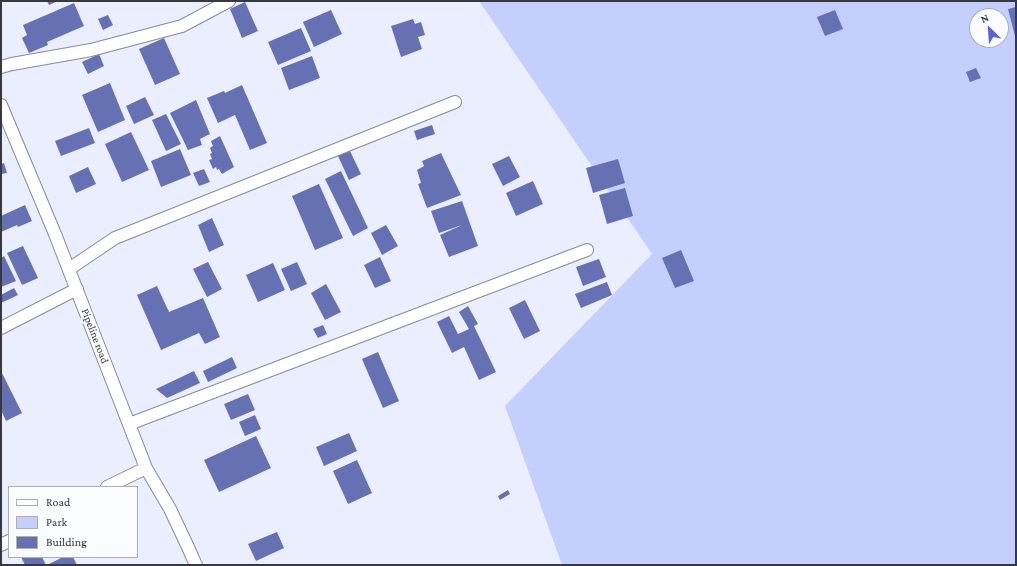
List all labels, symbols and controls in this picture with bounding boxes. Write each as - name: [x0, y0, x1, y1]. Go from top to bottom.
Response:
- north arrow: [969, 8, 1009, 48]
- text: N: [978, 11, 990, 25]
- street label: Pipeline road: [79, 307, 111, 365]
- legend: [8, 486, 138, 558]
- text: Road: [46, 495, 70, 509]
- text: Park: [46, 515, 67, 529]
- text: Building: [46, 535, 87, 549]

